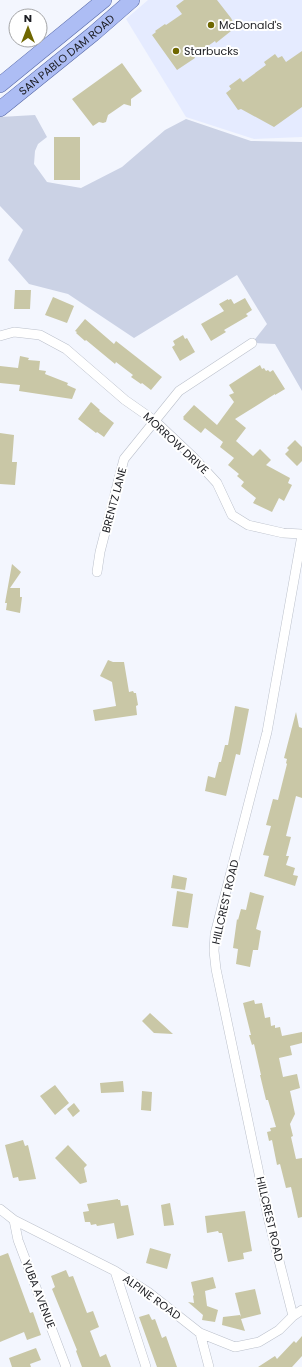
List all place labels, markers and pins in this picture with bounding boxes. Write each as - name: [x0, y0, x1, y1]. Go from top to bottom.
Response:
- place label: McDonald's: [219, 17, 282, 33]
- marker: McDonald's: [206, 20, 216, 30]
- place label: Starbucks: [184, 43, 239, 59]
- marker: Starbucks: [171, 46, 181, 56]

